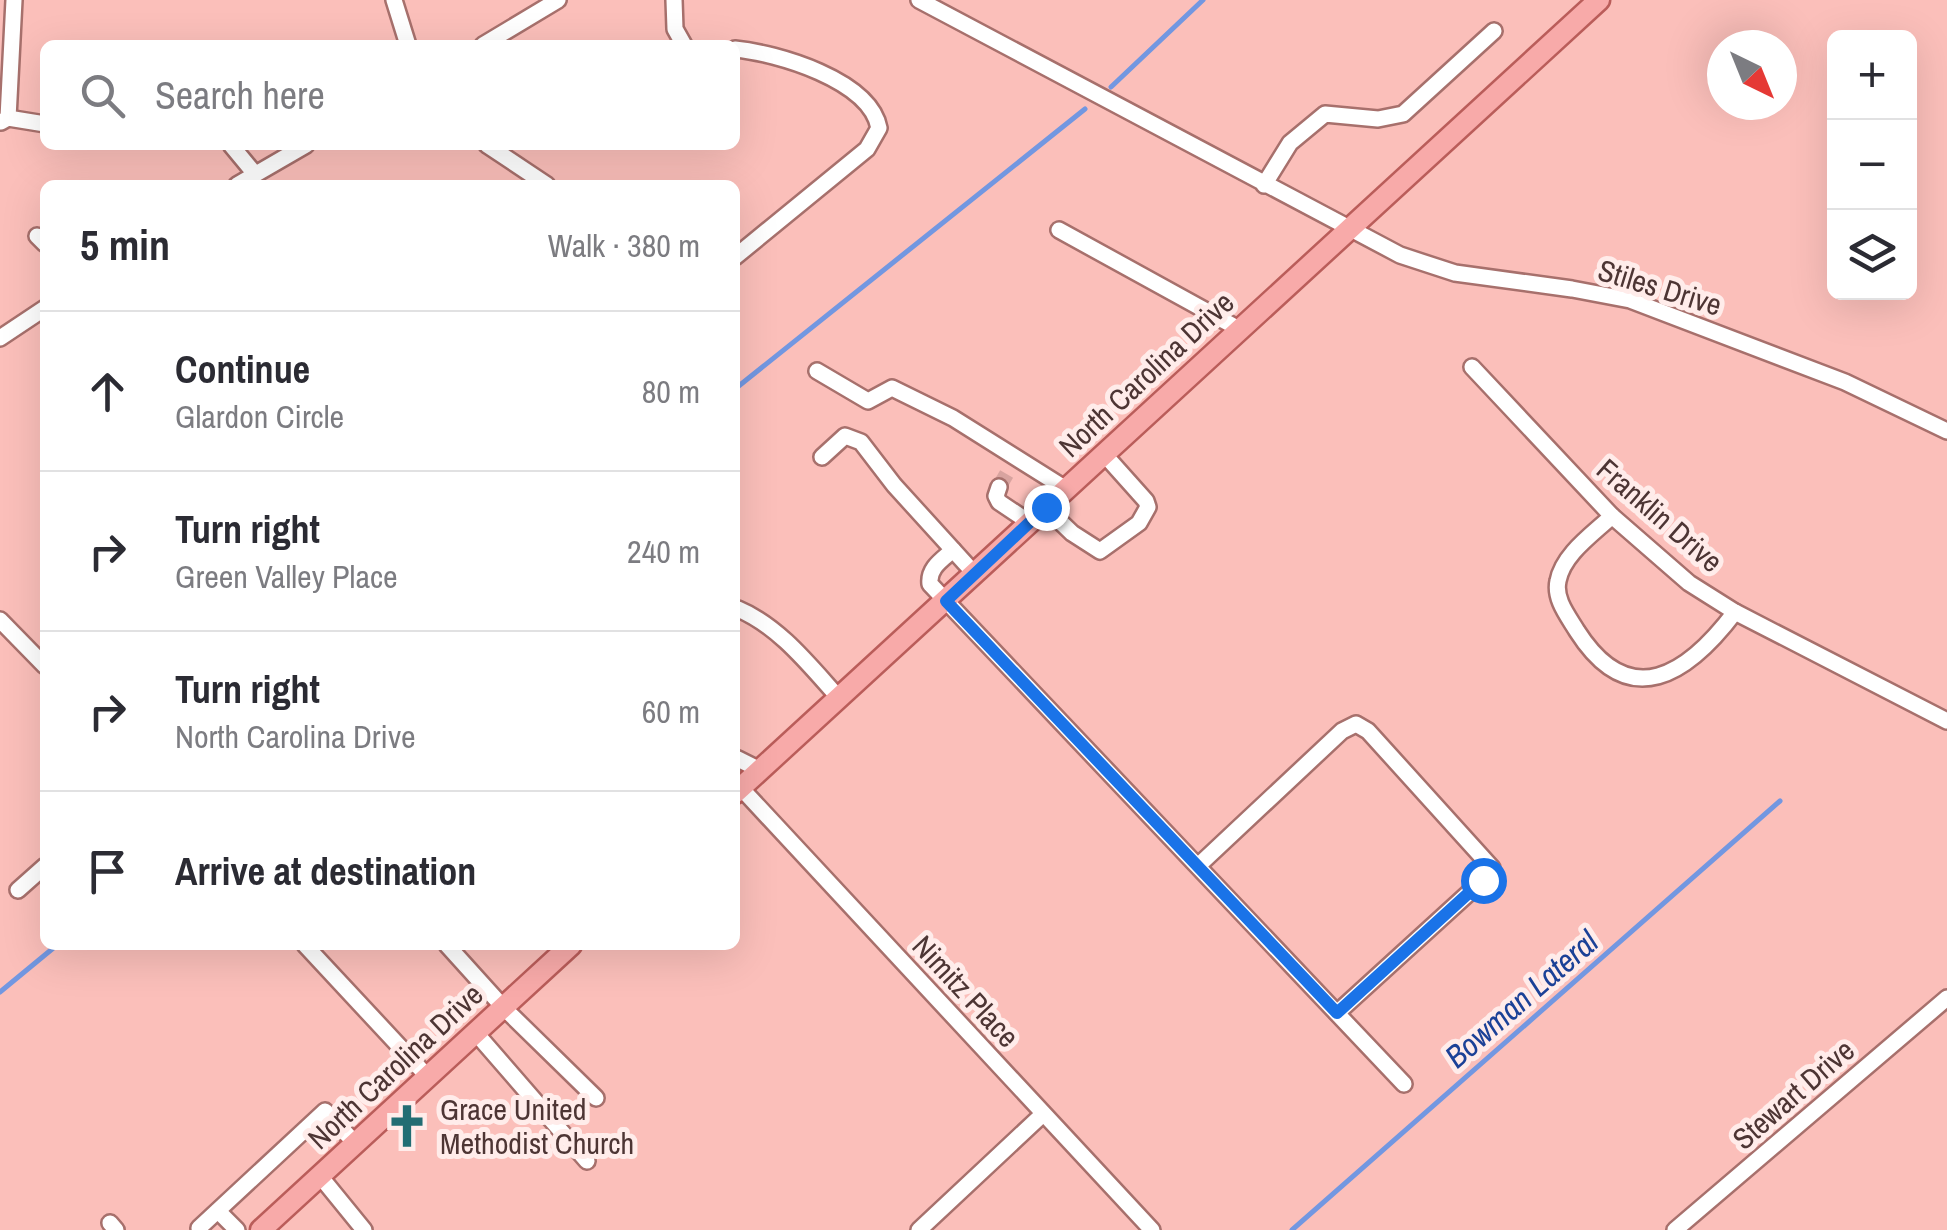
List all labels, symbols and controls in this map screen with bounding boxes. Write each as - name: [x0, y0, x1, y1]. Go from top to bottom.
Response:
- north arrow: [1707, 30, 1797, 120]
- map controls: [1827, 30, 1917, 300]
- button: +: [1827, 30, 1917, 120]
- search box: [40, 40, 740, 150]
- icon: search: [75, 68, 130, 123]
- text: Search here: [155, 70, 325, 121]
- button: −: [1827, 120, 1917, 210]
- button: layers: [1827, 210, 1917, 300]
- text: 5 min: [80, 217, 170, 273]
- text: Walk · 380 m: [548, 224, 700, 267]
- street label: Stiles Drive: [1593, 249, 1727, 325]
- street label: North Carolina Drive: [1050, 282, 1242, 466]
- text: Continue: [175, 344, 310, 395]
- icon: ahead: [80, 364, 135, 419]
- text: 80 m: [642, 370, 700, 413]
- text: Glardon Circle: [175, 395, 344, 438]
- street label: Franklin Drive: [1589, 449, 1731, 581]
- route end: [1024, 485, 1070, 531]
- text: Turn right: [175, 504, 320, 555]
- icon: right: [80, 524, 135, 579]
- text: 240 m: [627, 530, 700, 573]
- text: Green Valley Place: [175, 555, 398, 598]
- text: Turn right: [175, 664, 320, 715]
- icon: right: [80, 684, 135, 739]
- text: 60 m: [642, 690, 700, 733]
- text: North Carolina Drive: [175, 715, 416, 758]
- icon: arrive: [80, 844, 135, 899]
- text: Arrive at destination: [175, 846, 476, 897]
- route start: [1461, 858, 1507, 904]
- water label: Bowman Lateral: [1435, 920, 1608, 1077]
- street label: Nimitz Place: [904, 926, 1028, 1056]
- street label: North Carolina Drive: [299, 974, 491, 1158]
- street label: Stewart Drive: [1724, 1030, 1862, 1158]
- place label: Grace United Methodist Church: [440, 1089, 634, 1163]
- church icon: Grace United Methodist Church: [383, 1102, 431, 1150]

